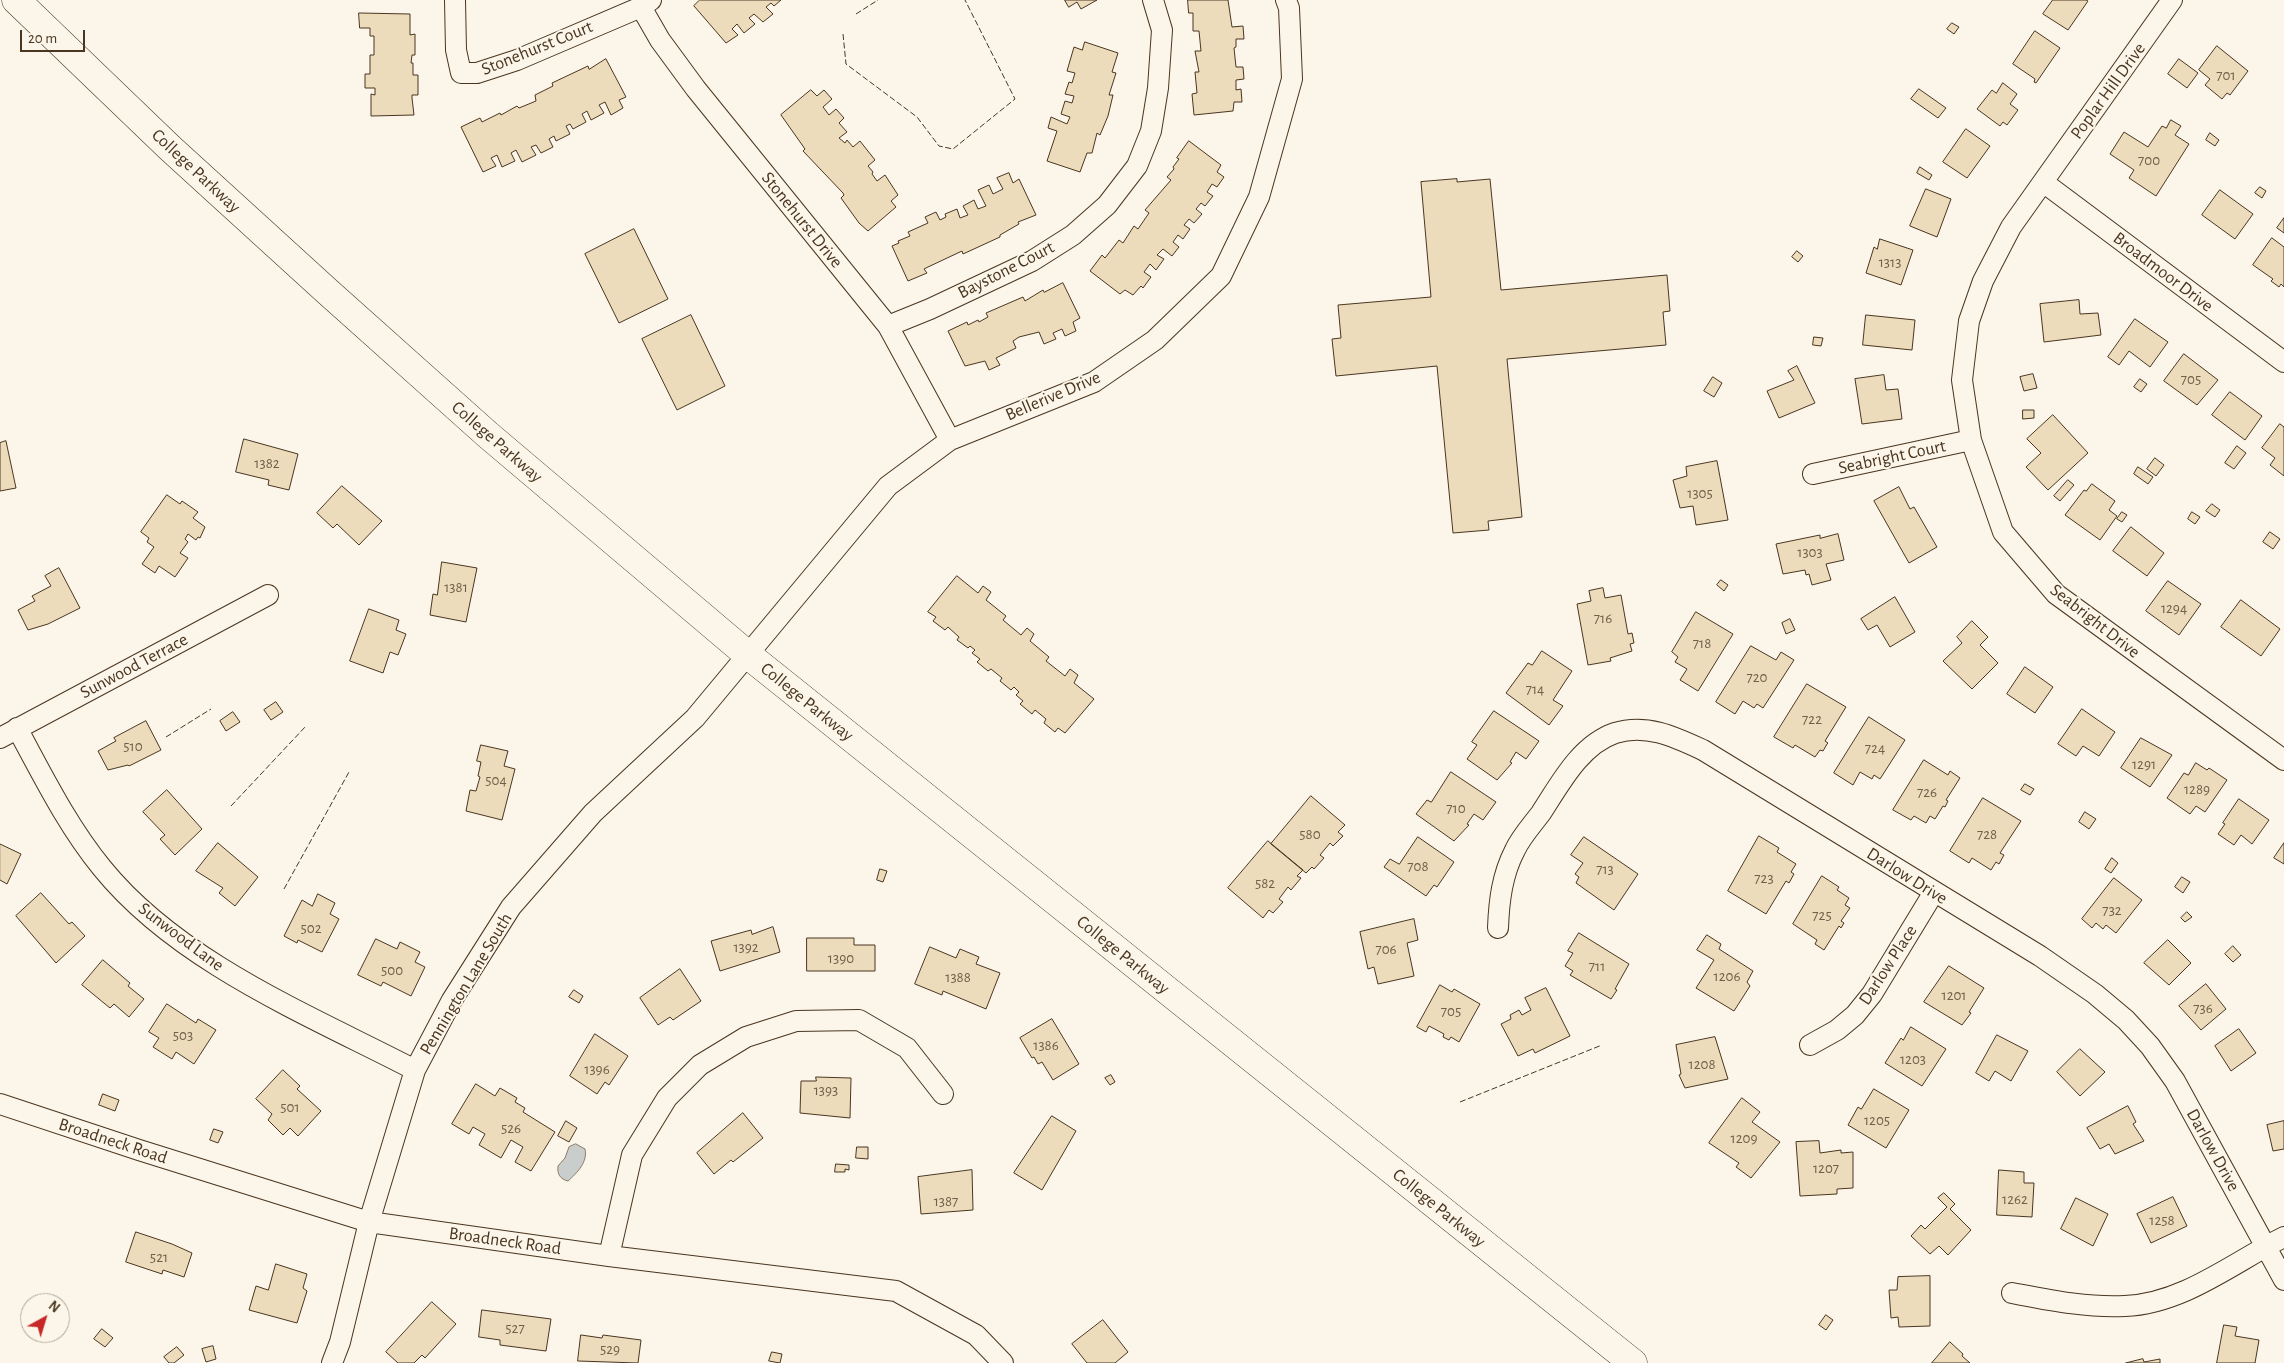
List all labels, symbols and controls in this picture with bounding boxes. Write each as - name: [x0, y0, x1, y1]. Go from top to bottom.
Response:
- street label: Stonehurst Court: [478, 16, 596, 80]
- scale bar: [22, 20, 88, 52]
- text: 20 m: [28, 31, 57, 46]
- street label: Poplar Hill Drive: [2066, 39, 2150, 143]
- house number: 701: [2216, 66, 2236, 84]
- street label: College Parkway: [147, 124, 245, 218]
- house number: 700: [2138, 151, 2160, 169]
- street label: Stonehurst Drive: [757, 168, 847, 272]
- street label: Broadmoor Drive: [2109, 227, 2217, 317]
- street label: Baystone Court: [954, 236, 1058, 304]
- house number: 1313: [1879, 253, 1901, 271]
- street label: Bellerive Drive: [1002, 366, 1104, 426]
- house number: 705: [2181, 370, 2201, 388]
- street label: College Parkway: [447, 397, 547, 487]
- street label: Seabright Court: [1836, 435, 1948, 479]
- house number: 1382: [254, 454, 280, 472]
- house number: 1305: [1687, 484, 1713, 502]
- house number: 1303: [1797, 543, 1823, 561]
- house number: 1381: [444, 578, 468, 596]
- street label: Seabright Drive: [2046, 579, 2144, 663]
- house number: 1294: [2161, 599, 2187, 617]
- house number: 716: [1594, 609, 1612, 627]
- street label: Sunwood Terrace: [76, 628, 192, 704]
- house number: 718: [1693, 634, 1711, 652]
- street label: College Parkway: [756, 658, 858, 746]
- house number: 720: [1747, 668, 1767, 686]
- house number: 714: [1526, 680, 1544, 698]
- house number: 722: [1802, 710, 1822, 728]
- house number: 510: [123, 737, 143, 755]
- house number: 724: [1865, 739, 1885, 757]
- house number: 1291: [2132, 755, 2156, 773]
- house number: 504: [485, 771, 507, 789]
- house number: 1289: [2184, 780, 2210, 798]
- house number: 726: [1917, 783, 1937, 801]
- house number: 710: [1446, 799, 1466, 817]
- house number: 580: [1299, 825, 1321, 843]
- house number: 728: [1977, 825, 1997, 843]
- street label: Darlow Drive: [1863, 843, 1951, 909]
- house number: 708: [1407, 857, 1429, 875]
- house number: 713: [1596, 860, 1614, 878]
- house number: 723: [1754, 869, 1774, 887]
- house number: 582: [1255, 874, 1275, 892]
- street label: Sunwood Lane: [134, 898, 228, 976]
- house number: 732: [2102, 901, 2122, 919]
- house number: 725: [1812, 906, 1832, 924]
- street label: Pennington Lane South: [415, 909, 517, 1059]
- street label: College Parkway: [1072, 911, 1174, 999]
- house number: 502: [300, 919, 322, 937]
- street label: Darlow Place: [1854, 921, 1922, 1009]
- house number: 1392: [733, 938, 759, 956]
- house number: 706: [1375, 940, 1397, 958]
- house number: 1390: [828, 949, 854, 967]
- house number: 711: [1589, 957, 1605, 975]
- house number: 500: [381, 961, 403, 979]
- house number: 1206: [1714, 967, 1740, 985]
- house number: 1388: [945, 968, 971, 986]
- house number: 1201: [1941, 986, 1967, 1004]
- house number: 736: [2193, 999, 2213, 1017]
- house number: 705: [1441, 1002, 1461, 1020]
- house number: 503: [173, 1026, 193, 1044]
- house number: 1386: [1033, 1036, 1059, 1054]
- house number: 1203: [1900, 1050, 1926, 1068]
- house number: 1208: [1688, 1055, 1716, 1073]
- house number: 1396: [584, 1060, 610, 1078]
- house number: 1393: [814, 1081, 838, 1099]
- house number: 501: [280, 1098, 300, 1116]
- street label: Darlow Drive: [2181, 1105, 2245, 1195]
- house number: 1205: [1864, 1111, 1890, 1129]
- street label: Broadneck Road: [56, 1113, 170, 1169]
- house number: 526: [501, 1119, 521, 1137]
- house number: 1209: [1731, 1129, 1757, 1147]
- house number: 1207: [1813, 1159, 1839, 1177]
- street label: College Parkway: [1388, 1164, 1490, 1252]
- house number: 1262: [2002, 1190, 2028, 1208]
- house number: 1387: [934, 1192, 958, 1210]
- house number: 1258: [2149, 1211, 2175, 1229]
- street label: Broadneck Road: [447, 1222, 563, 1260]
- house number: 521: [150, 1248, 168, 1266]
- north arrow: [20, 1293, 70, 1343]
- text: N: [46, 1299, 62, 1316]
- house number: 527: [505, 1319, 525, 1337]
- house number: 529: [600, 1340, 620, 1358]

